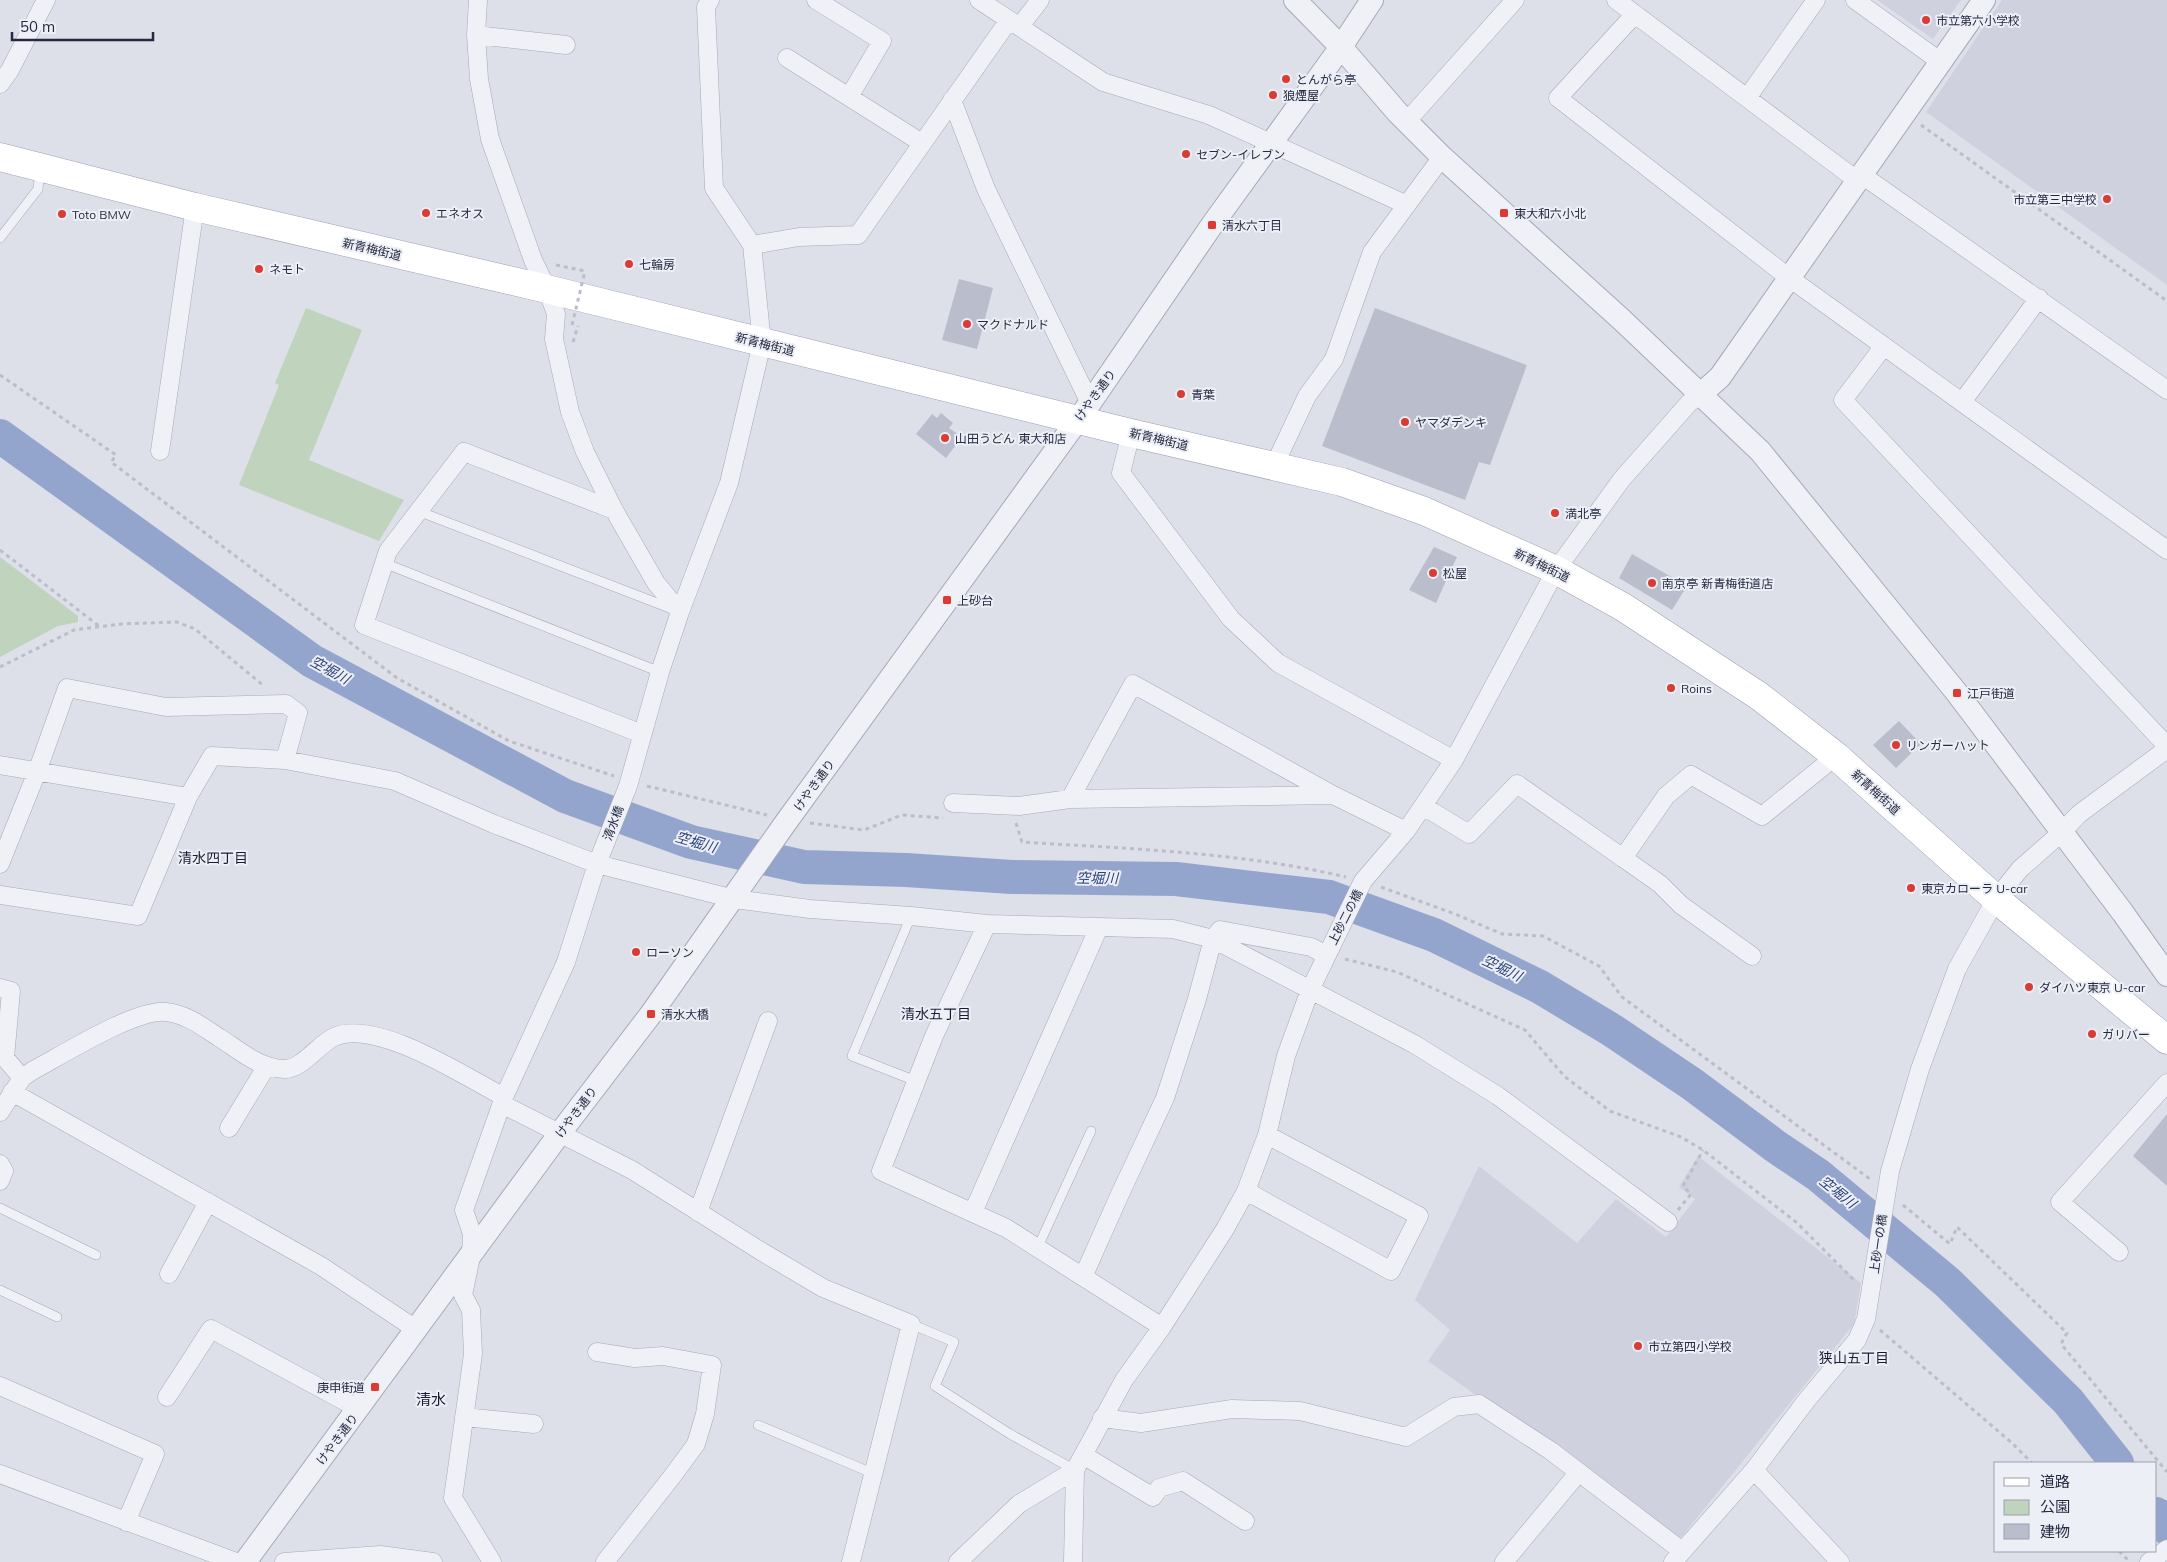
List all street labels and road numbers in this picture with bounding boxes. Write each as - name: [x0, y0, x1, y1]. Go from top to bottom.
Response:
- street label: 新青梅街道: [341, 235, 403, 263]
- street label: 新青梅街道: [734, 329, 796, 359]
- street label: けやき通り: [1071, 366, 1119, 424]
- street label: 新青梅街道: [1128, 425, 1190, 453]
- street label: 新青梅街道: [1512, 545, 1572, 585]
- street label: けやき通り: [790, 756, 838, 814]
- street label: 新青梅街道: [1849, 766, 1903, 818]
- street label: 清水橋: [600, 804, 626, 842]
- street label: 上砂二の橋: [1325, 887, 1365, 947]
- street label: けやき通り: [552, 1084, 600, 1140]
- street label: 上砂一の橋: [1866, 1213, 1890, 1275]
- street label: けやき通り: [313, 1411, 361, 1467]

